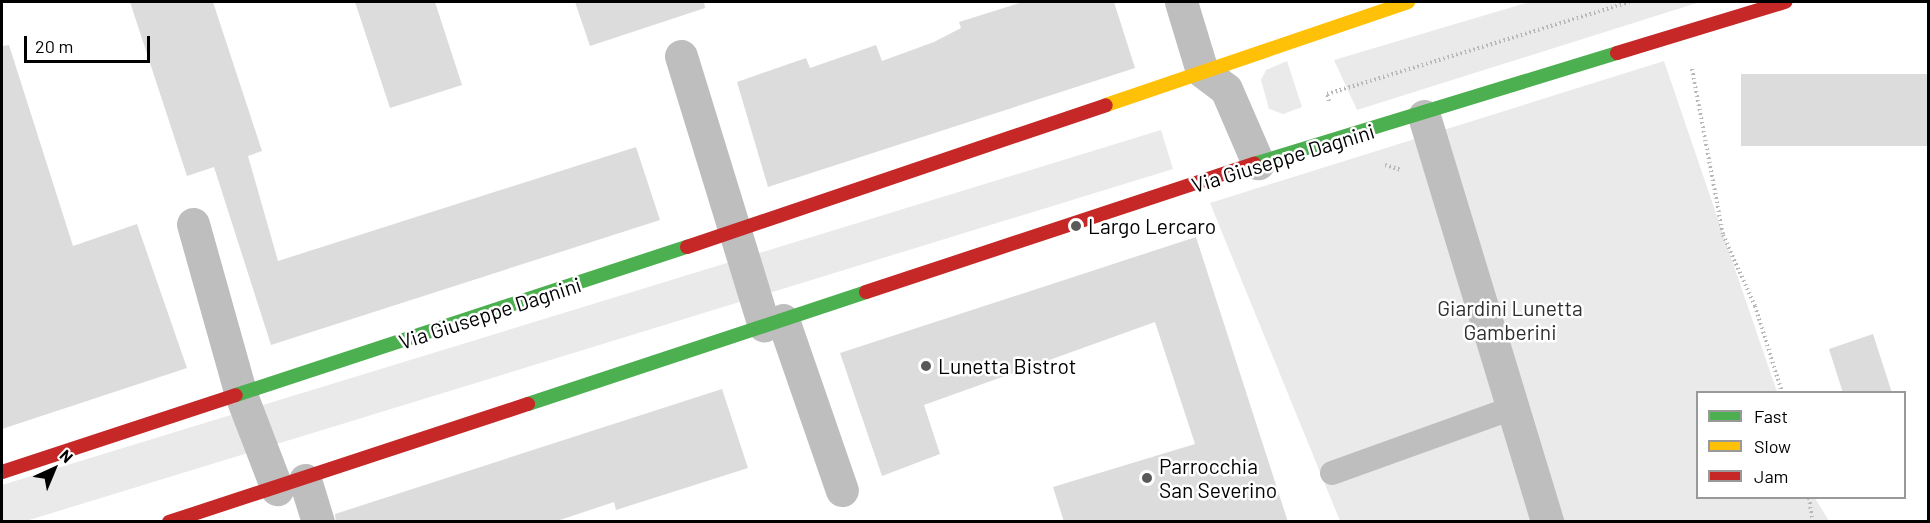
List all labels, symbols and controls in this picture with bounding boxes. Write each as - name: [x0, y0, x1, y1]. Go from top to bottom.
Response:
- scale bar: [27, 24, 153, 62]
- text: 20 m: [35, 35, 73, 57]
- street label: Via Giuseppe Dagnini: [1188, 118, 1378, 198]
- place label: Largo Lercaro: [1088, 213, 1216, 239]
- marker: Largo Lercaro: [1069, 219, 1083, 233]
- street label: Via Giuseppe Dagnini: [396, 272, 584, 354]
- park label: Giardini Lunetta Gamberini: [1437, 295, 1583, 345]
- place label: Lunetta Bistrot: [938, 353, 1076, 379]
- marker: Lunetta Bistrot: [919, 359, 933, 373]
- legend: [1696, 391, 1906, 499]
- text: Fast: [1754, 405, 1788, 427]
- text: Slow: [1754, 435, 1791, 457]
- north arrow: [24, 439, 84, 499]
- text: N: [56, 445, 77, 466]
- place label: Parrocchia San Severino: [1159, 453, 1277, 503]
- text: Jam: [1754, 465, 1788, 487]
- marker: Parrocchia San Severino: [1140, 471, 1154, 485]

